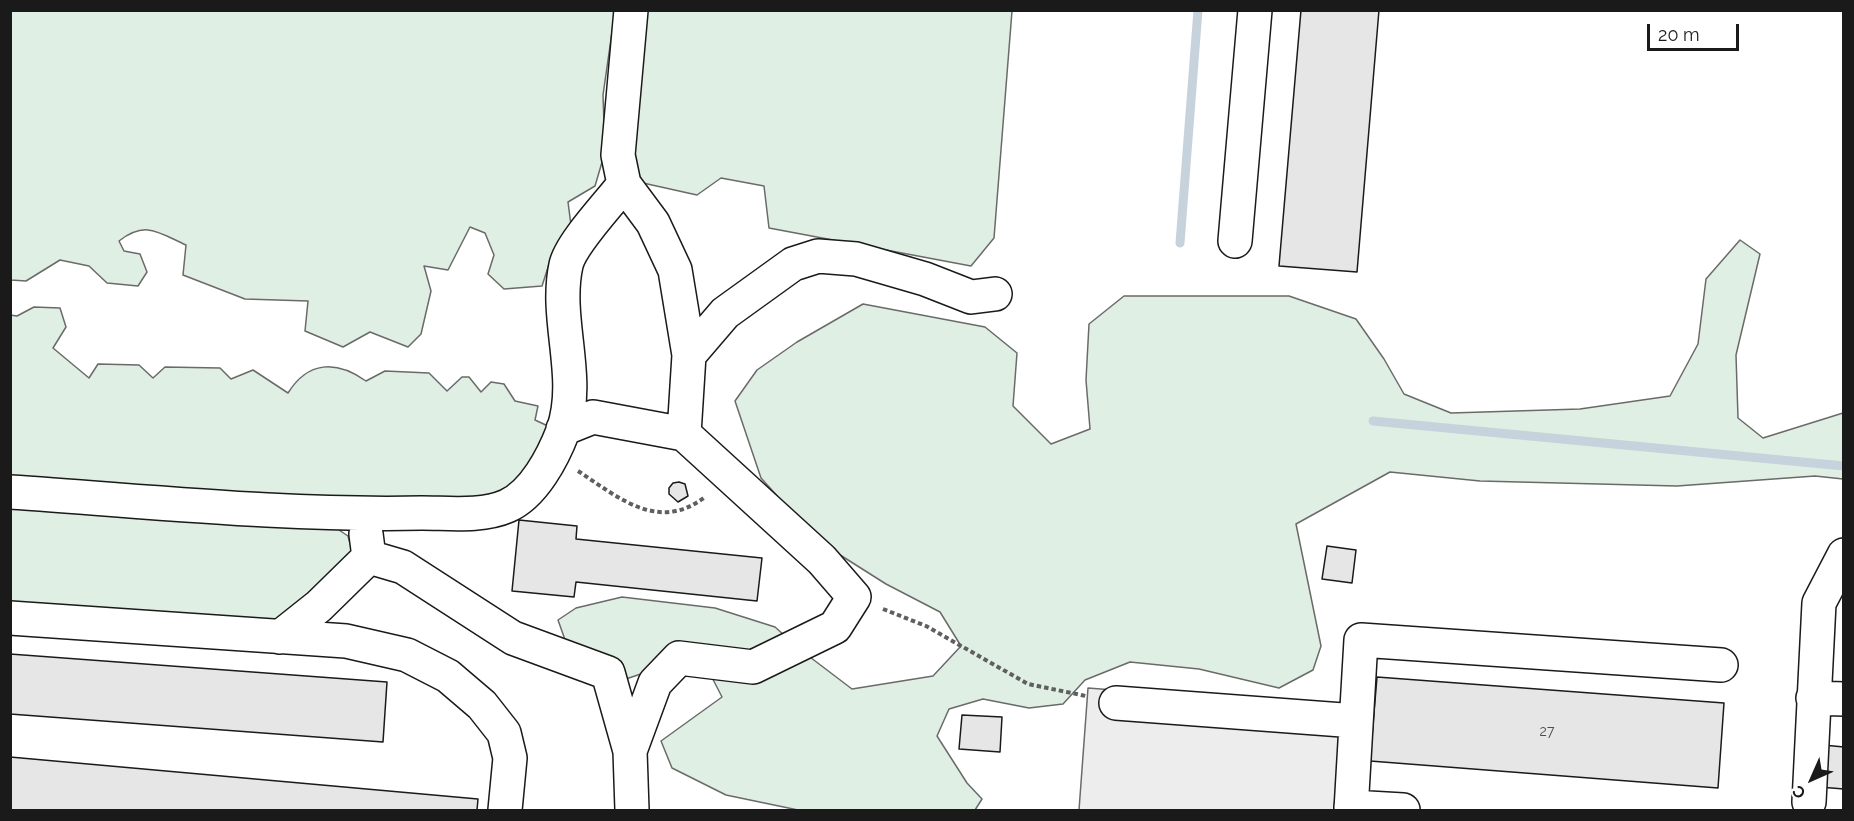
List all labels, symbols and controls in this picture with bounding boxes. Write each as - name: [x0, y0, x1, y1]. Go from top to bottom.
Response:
- scale bar: [1650, 12, 1742, 50]
- text: 20 m: [1658, 24, 1700, 45]
- house number: 27: [1540, 724, 1554, 740]
- north arrow: [1782, 749, 1842, 809]
- text: С: [1788, 781, 1810, 803]

